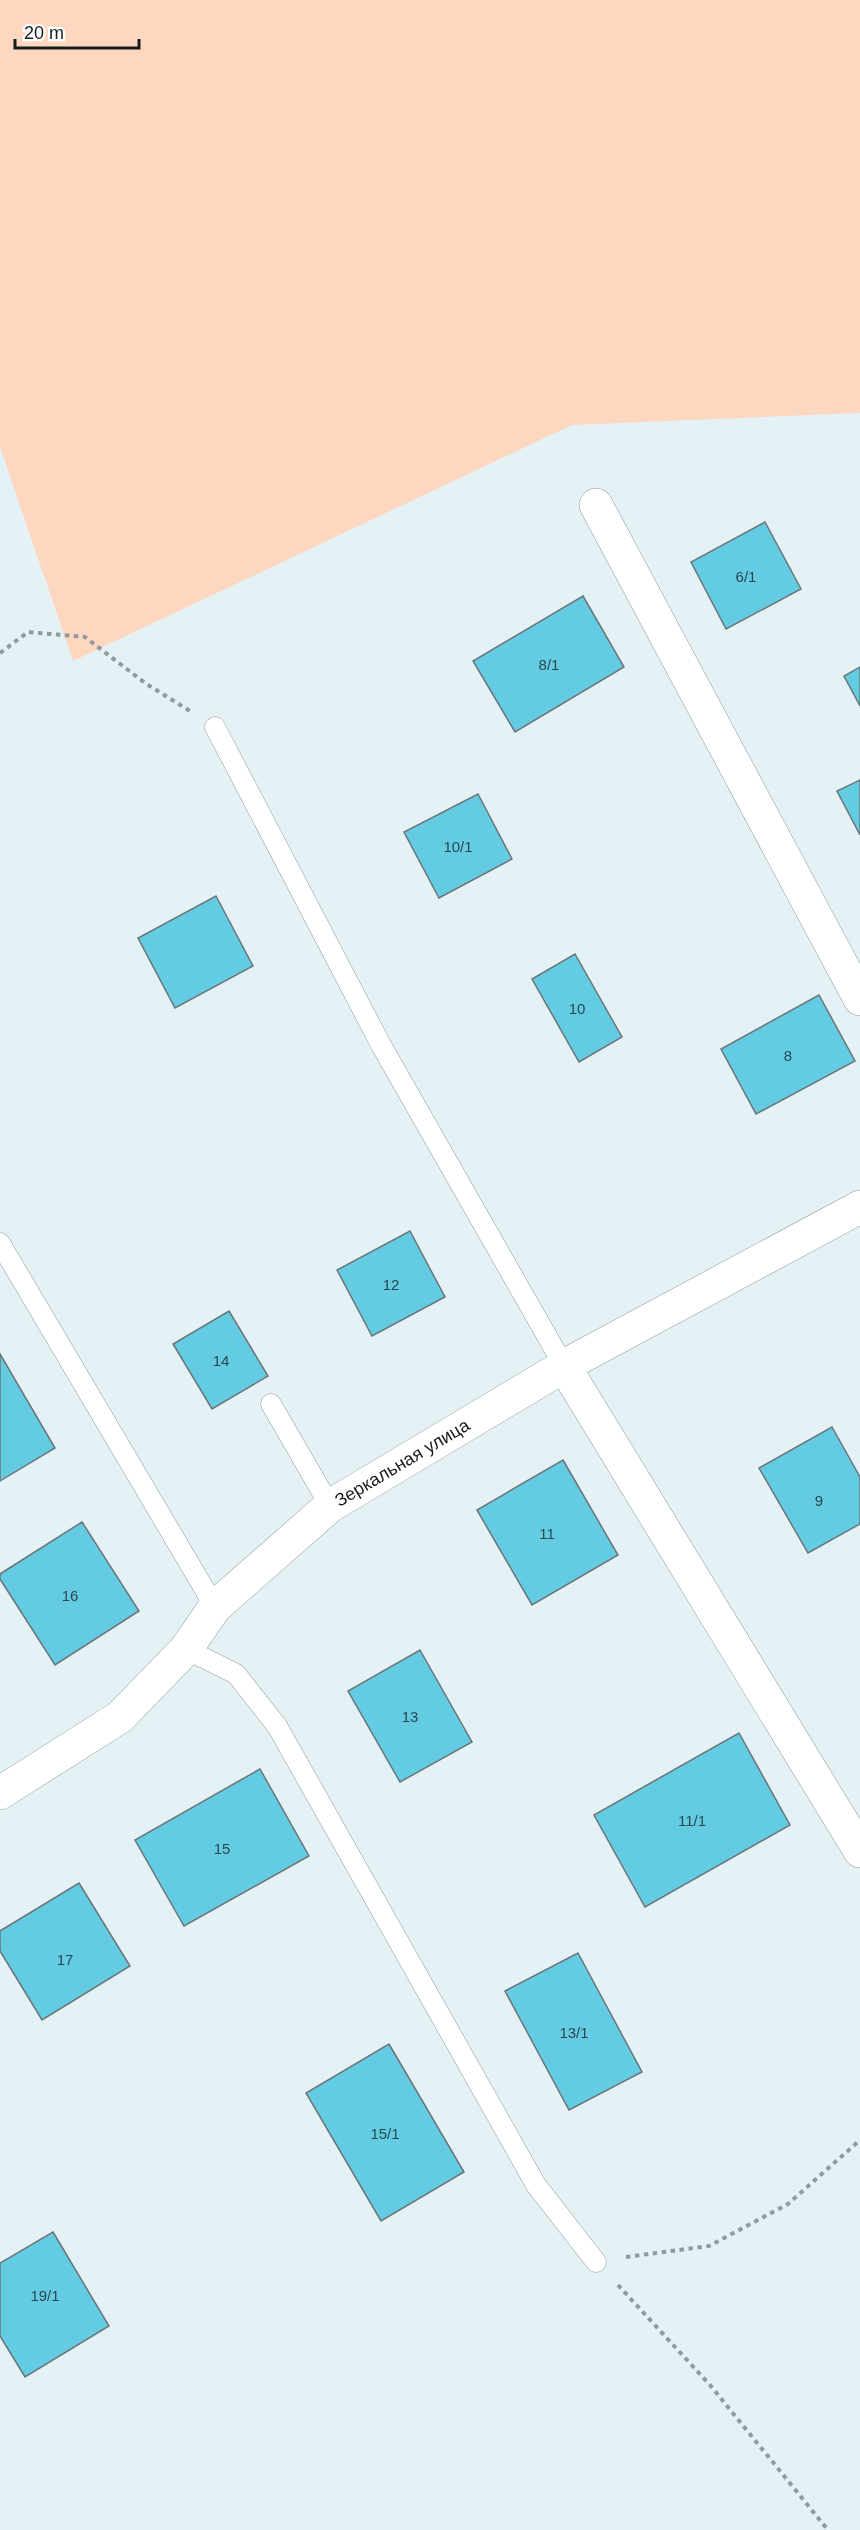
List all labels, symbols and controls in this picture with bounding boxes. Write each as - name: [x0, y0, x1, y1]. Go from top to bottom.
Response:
- scale bar: [15, 12, 140, 50]
- text: 20 m: [24, 23, 64, 43]
- house number: 6/1: [736, 568, 756, 585]
- house number: 8/1: [539, 656, 559, 673]
- house number: 10/1: [443, 838, 473, 855]
- house number: 10: [569, 1000, 585, 1017]
- house number: 8: [784, 1047, 792, 1064]
- house number: 12: [383, 1276, 399, 1293]
- house number: 14: [213, 1352, 229, 1369]
- street label: Зеркальная улица: [331, 1414, 474, 1511]
- house number: 9: [815, 1492, 823, 1509]
- house number: 11: [539, 1525, 555, 1542]
- house number: 16: [62, 1587, 78, 1604]
- house number: 13: [402, 1708, 418, 1725]
- house number: 11/1: [678, 1812, 706, 1829]
- house number: 15: [214, 1840, 230, 1857]
- house number: 17: [57, 1951, 73, 1968]
- house number: 13/1: [559, 2024, 589, 2041]
- house number: 15/1: [370, 2125, 400, 2142]
- house number: 19/1: [30, 2287, 60, 2304]

